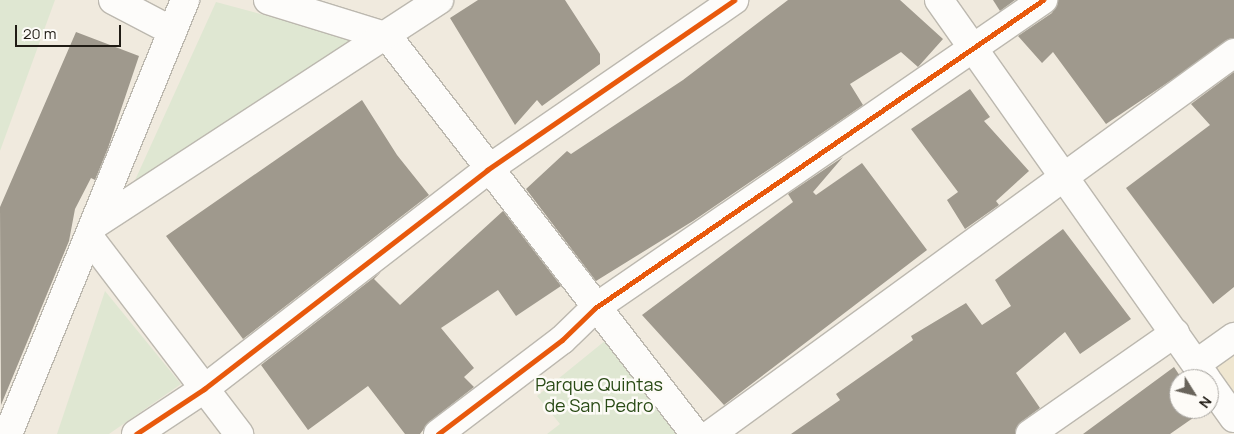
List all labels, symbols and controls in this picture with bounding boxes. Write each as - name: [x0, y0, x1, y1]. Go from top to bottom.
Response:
- scale bar: [18, 15, 124, 47]
- text: 20 m: [23, 23, 56, 44]
- north arrow: [1169, 369, 1219, 419]
- park label: Parque Quintas de San Pedro: [535, 374, 663, 416]
- text: N: [1195, 393, 1216, 412]

